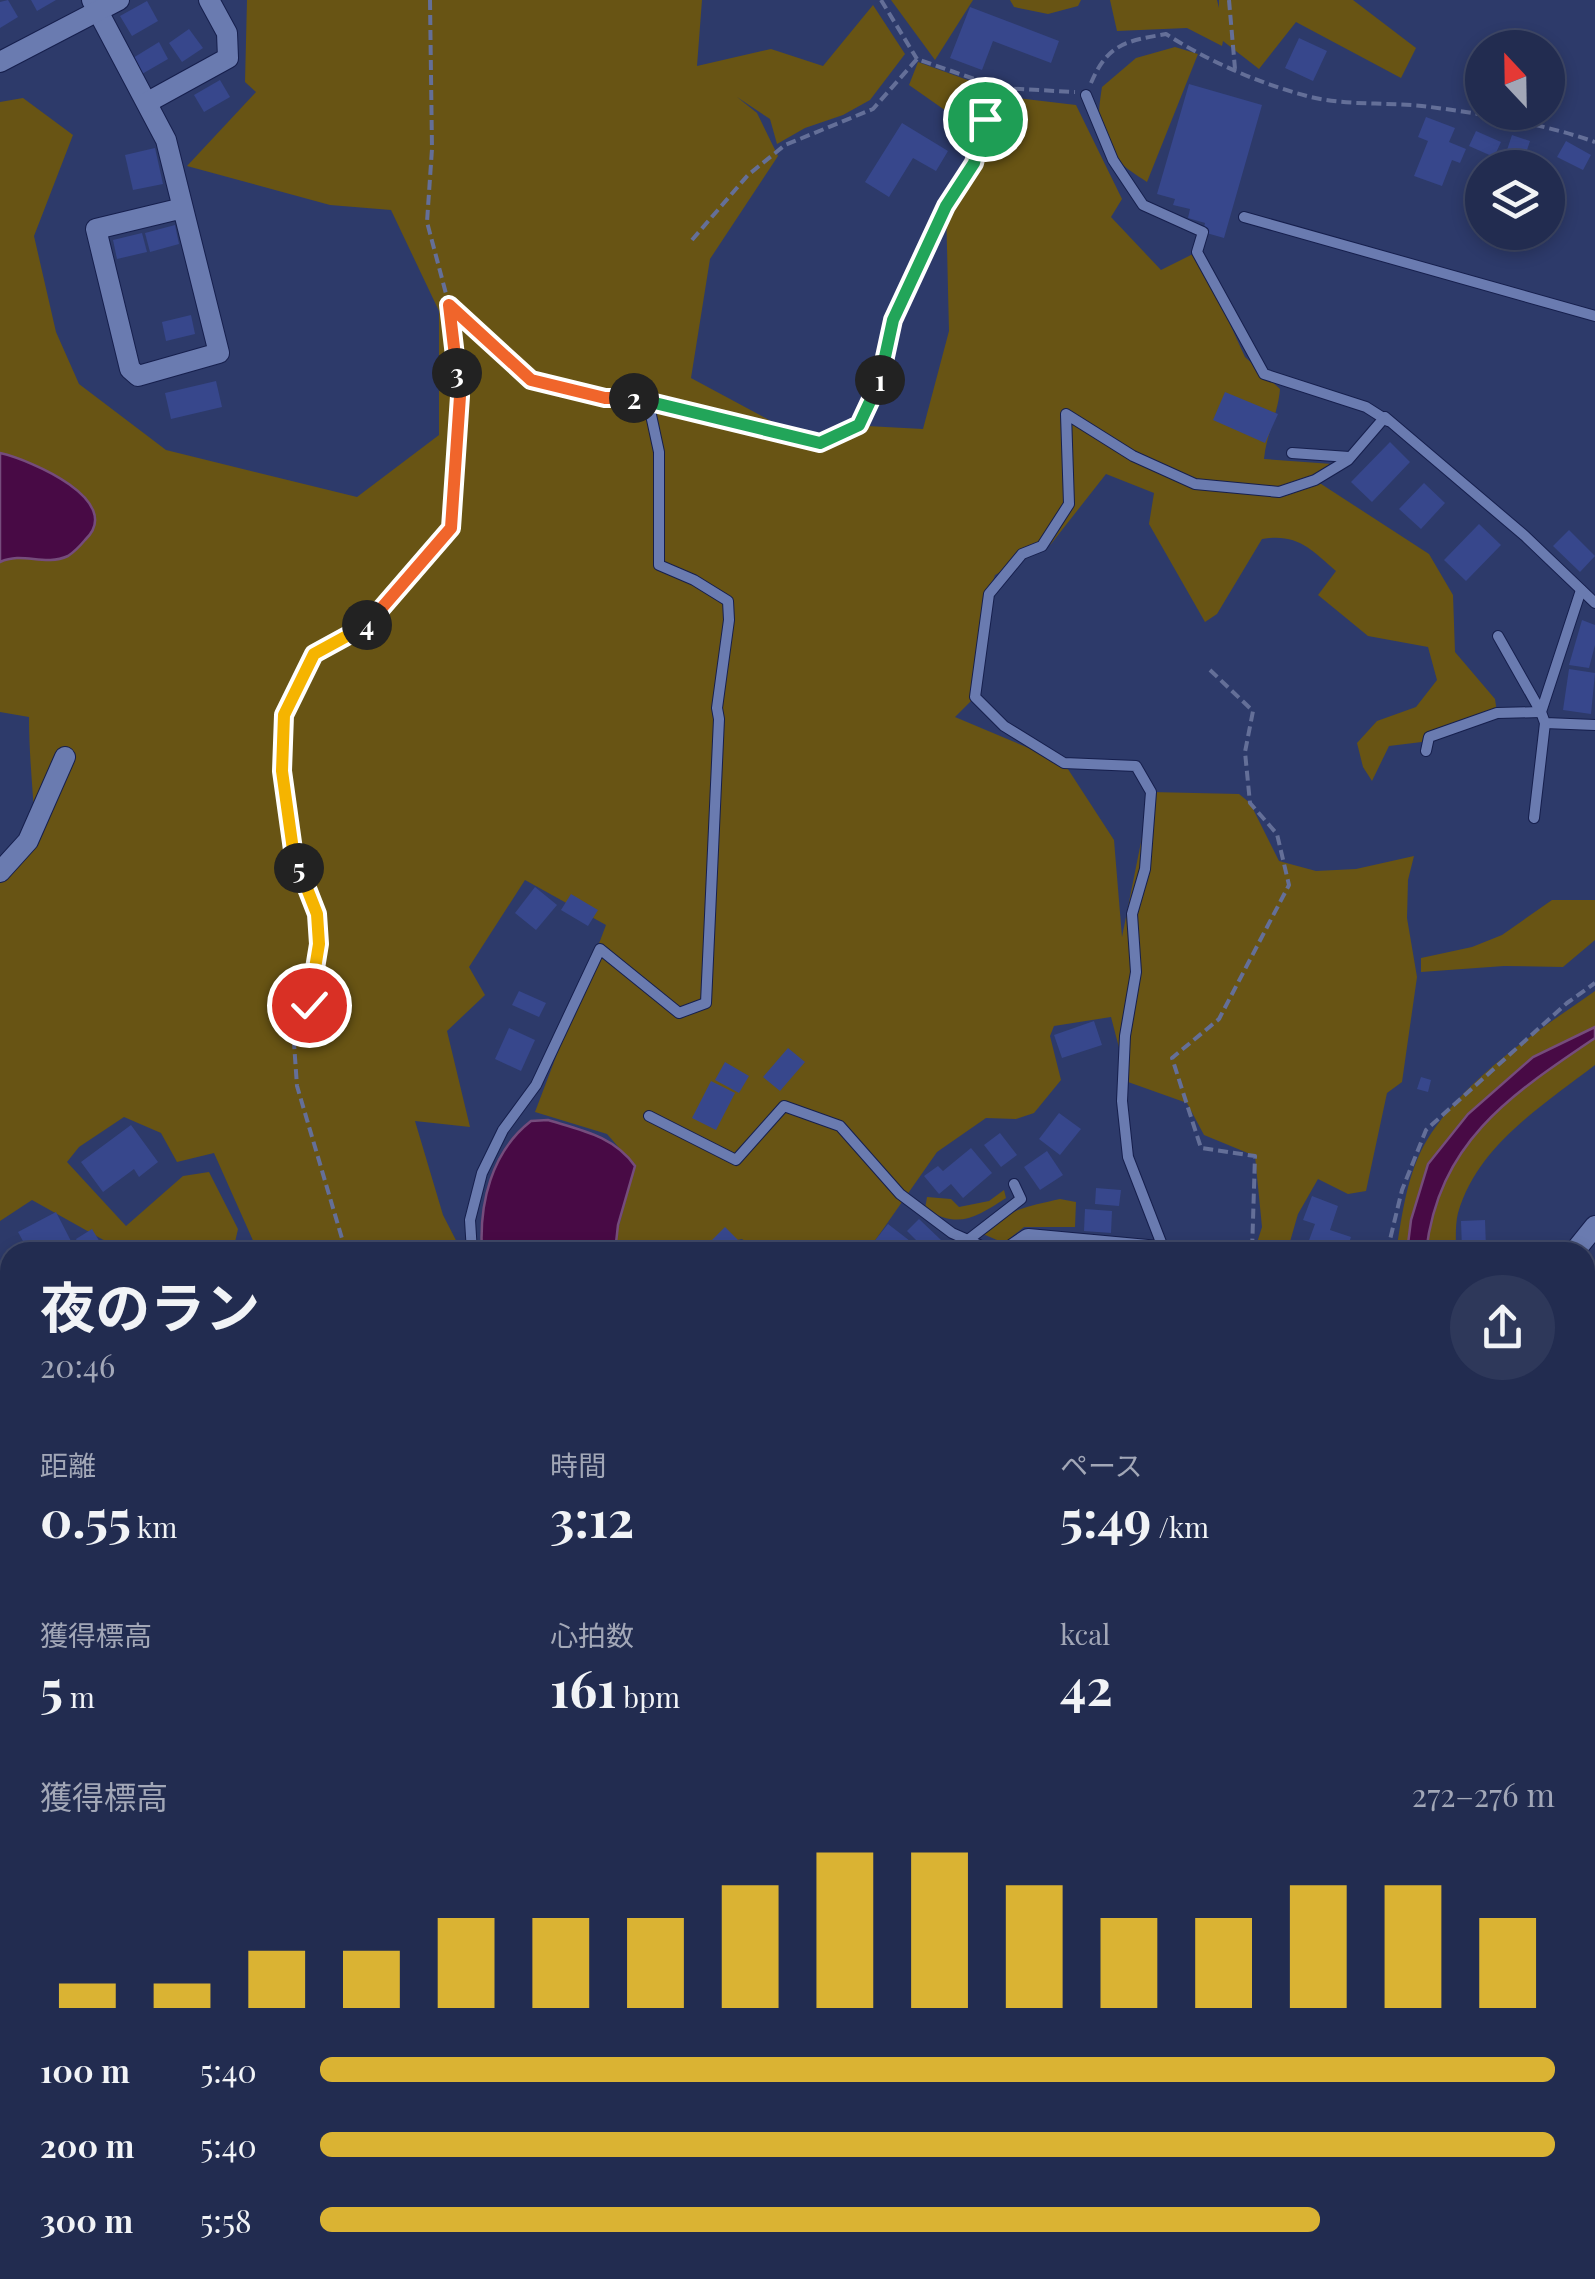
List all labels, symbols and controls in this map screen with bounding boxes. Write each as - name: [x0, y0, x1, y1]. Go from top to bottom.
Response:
- north arrow: [1465, 30, 1565, 130]
- map controls: [1465, 30, 1565, 250]
- pin: [943, 77, 1028, 162]
- icon: arrive: [958, 92, 1013, 147]
- button: layers: [1465, 150, 1565, 250]
- pin: 3: [432, 348, 482, 398]
- text: 3: [450, 354, 464, 391]
- pin: 1: [855, 355, 905, 405]
- text: 1: [875, 361, 885, 398]
- pin: 2: [609, 373, 659, 423]
- text: 2: [627, 379, 641, 416]
- pin: 4: [342, 600, 392, 650]
- text: 4: [360, 606, 374, 643]
- pin: 5: [274, 843, 324, 893]
- text: 5: [293, 849, 305, 886]
- pin: [267, 963, 352, 1048]
- icon: check: [282, 978, 337, 1033]
- text: 夜のラン: [40, 1268, 260, 1342]
- button: share: [1450, 1275, 1555, 1380]
- text: 20:46: [40, 1343, 115, 1386]
- text: 距離: [40, 1446, 96, 1483]
- text: 時間: [550, 1446, 606, 1483]
- text: ペース: [1060, 1446, 1143, 1483]
- text: 0.55: [40, 1484, 131, 1551]
- text: 3:12: [550, 1484, 634, 1551]
- text: 5:49: [1060, 1484, 1152, 1551]
- text: km: [131, 1508, 177, 1545]
- text: /km: [1152, 1508, 1209, 1545]
- text: kcal: [1060, 1615, 1110, 1652]
- text: 獲得標高: [40, 1616, 152, 1653]
- text: 心拍数: [550, 1616, 634, 1653]
- text: 42: [1060, 1652, 1113, 1719]
- text: 5: [40, 1654, 63, 1721]
- text: 161: [550, 1654, 616, 1721]
- text: m: [63, 1678, 95, 1715]
- text: bpm: [616, 1678, 680, 1715]
- text: 272–276 m: [1412, 1772, 1555, 1815]
- text: 獲得標高: [40, 1774, 168, 1817]
- text: 100 m: [40, 2048, 130, 2091]
- text: 5:40: [200, 2048, 257, 2091]
- text: 200 m: [40, 2123, 134, 2166]
- text: 5:40: [200, 2123, 257, 2166]
- text: 300 m: [40, 2198, 133, 2241]
- text: 5:58: [200, 2198, 252, 2241]

